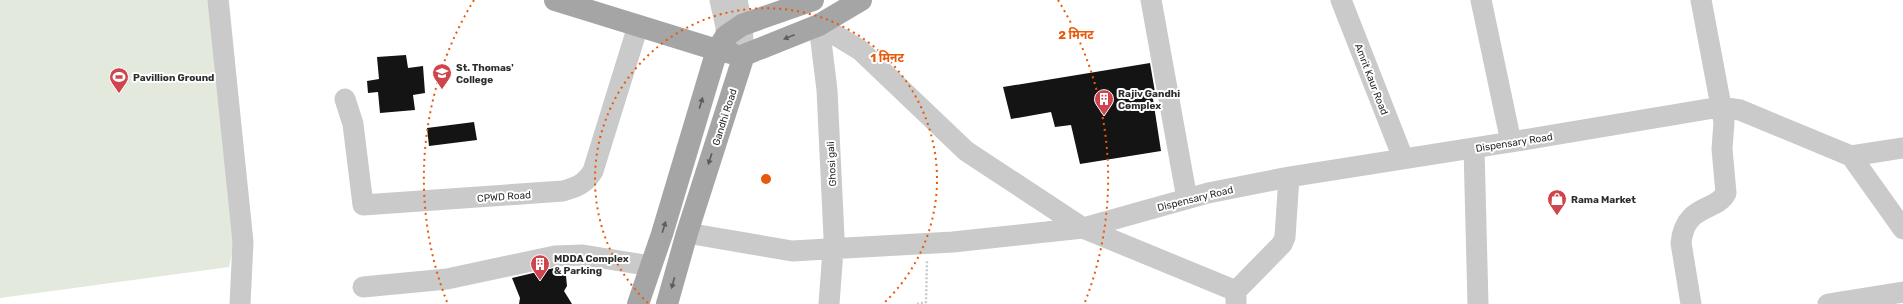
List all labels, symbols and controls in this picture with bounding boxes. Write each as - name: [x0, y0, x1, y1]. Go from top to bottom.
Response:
- text: 2 मिनट: [1058, 27, 1094, 42]
- one-way arrow: [783, 34, 795, 40]
- street label: Amrit Kaur Road: [1352, 42, 1390, 117]
- text: 1 मिनट: [870, 50, 904, 65]
- school or university icon: St. Thomas' College: [431, 62, 453, 90]
- place label: St. Thomas' College: [456, 62, 514, 86]
- sports icon: Pavillion Ground: [108, 66, 130, 94]
- place label: Pavillion Ground: [133, 72, 214, 84]
- street label: Gandhi Road: [710, 87, 740, 147]
- building icon: Rajiv Gandhi Complex: [1093, 88, 1115, 116]
- place label: Rajiv Gandhi Complex: [1118, 88, 1180, 112]
- one-way arrow: [698, 96, 704, 108]
- street label: Dispensary Road: [1475, 131, 1554, 155]
- street label: Ghosi gali: [825, 141, 839, 187]
- one-way arrow: [707, 153, 713, 165]
- centre of rings: [759, 172, 773, 186]
- street label: Dispensary Road: [1156, 184, 1235, 214]
- shop icon: Rama Market: [1546, 188, 1568, 216]
- street label: CPWD Road: [477, 189, 532, 205]
- place label: Rama Market: [1571, 194, 1636, 206]
- one-way arrow: [661, 221, 667, 233]
- building icon: MDDA Complex & Parking: [529, 253, 551, 281]
- place label: MDDA Complex & Parking: [554, 253, 629, 277]
- one-way arrow: [670, 278, 676, 290]

